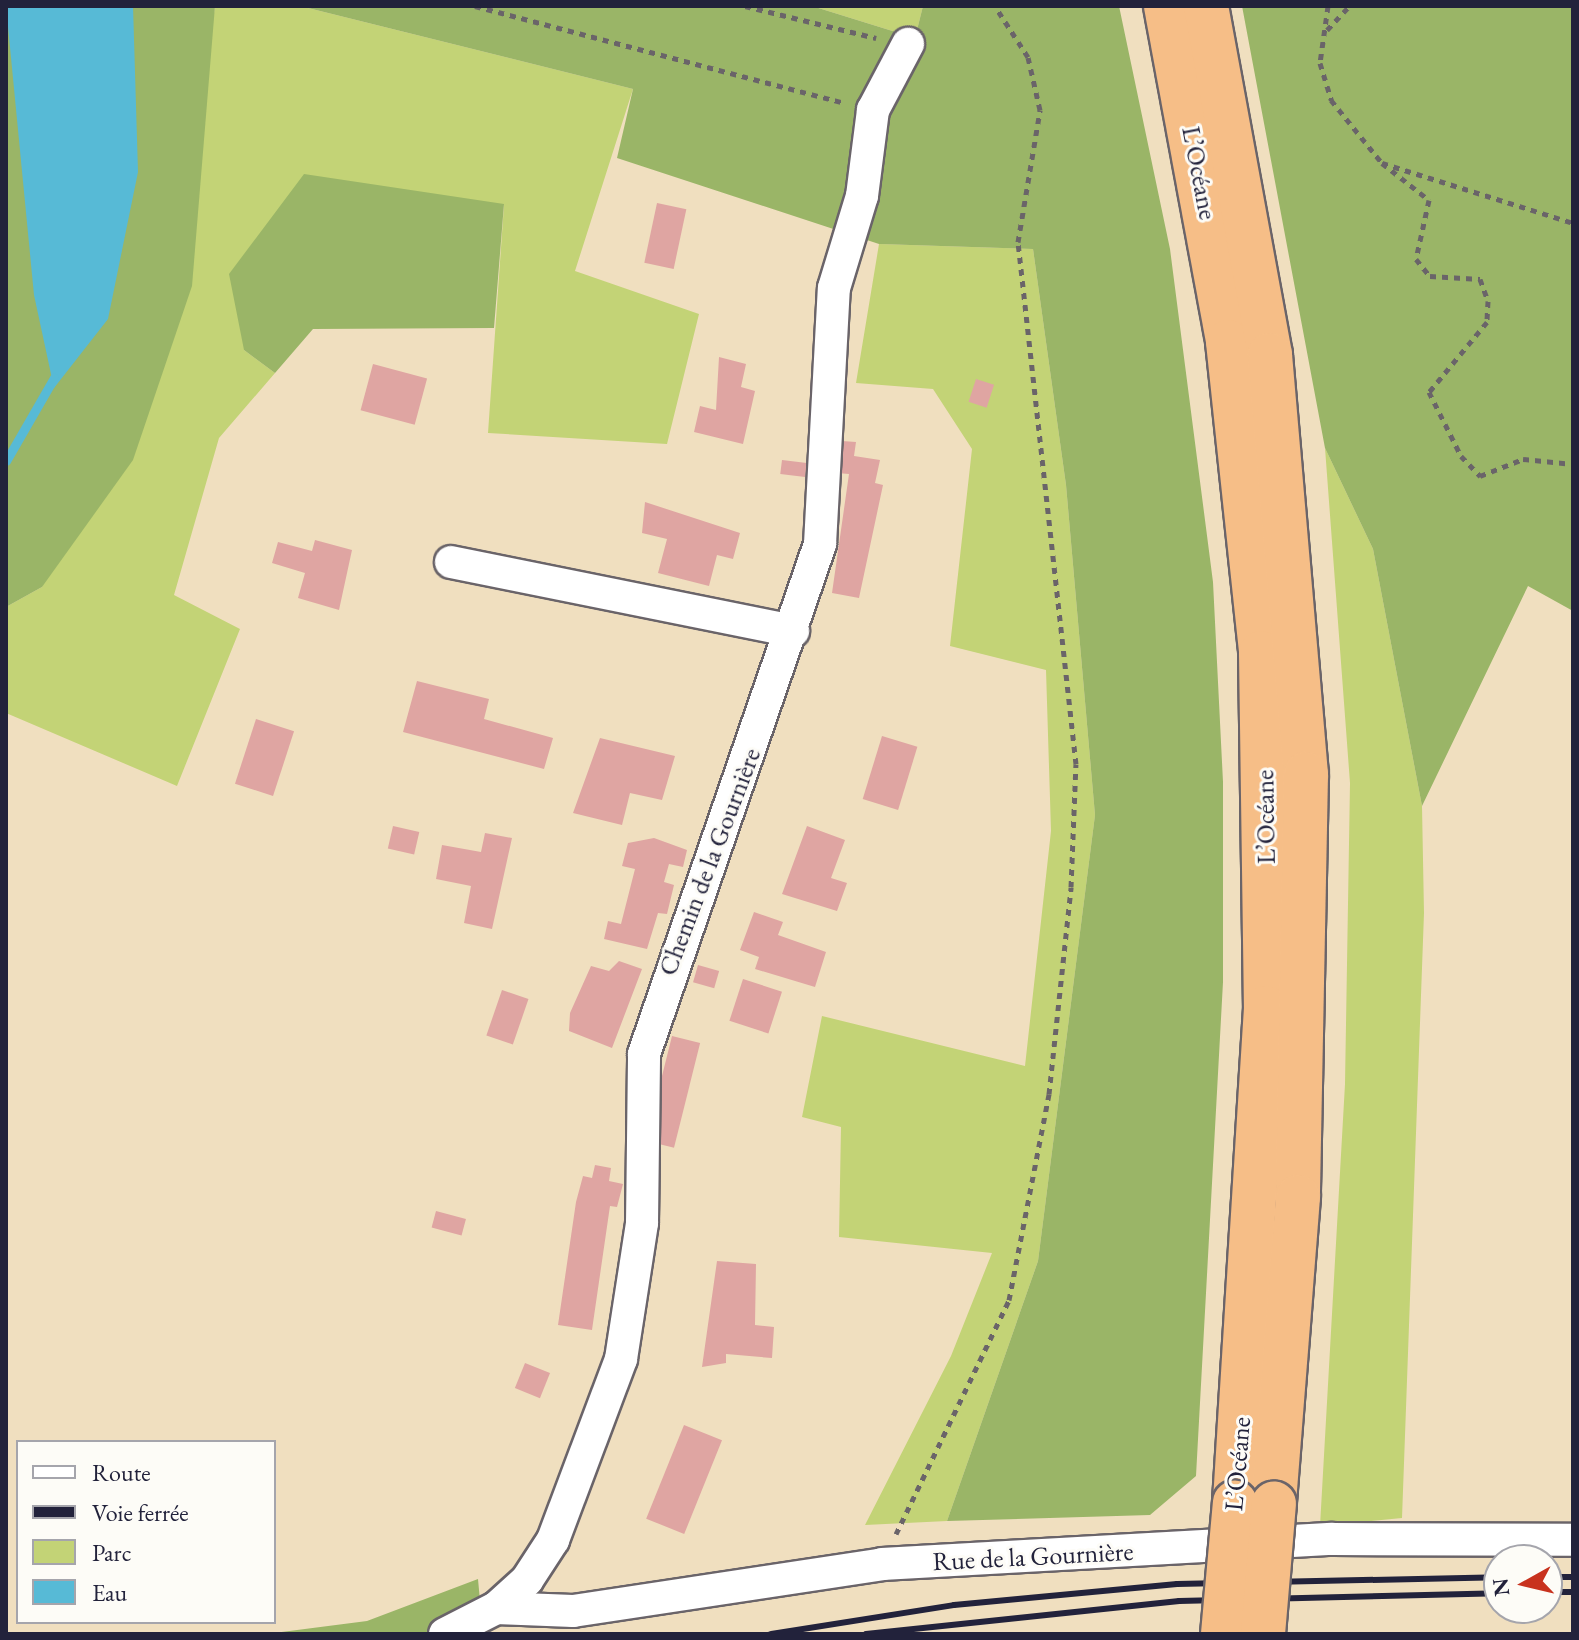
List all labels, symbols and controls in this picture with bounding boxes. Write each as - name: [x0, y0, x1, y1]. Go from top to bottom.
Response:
- street label: L’Océane: [1175, 124, 1223, 222]
- street label: Chemin de la Gournière: [652, 744, 768, 980]
- street label: L’Océane: [1250, 770, 1282, 864]
- street label: L’Océane: [1218, 1416, 1258, 1512]
- legend: [16, 1440, 276, 1624]
- text: Route: [92, 1457, 151, 1488]
- text: Voie ferrée: [92, 1497, 189, 1528]
- street label: Rue de la Gournière: [932, 1536, 1134, 1578]
- text: Parc: [92, 1537, 131, 1568]
- north arrow: [1483, 1544, 1563, 1624]
- text: N: [1485, 1576, 1516, 1598]
- text: Eau: [92, 1577, 127, 1608]

